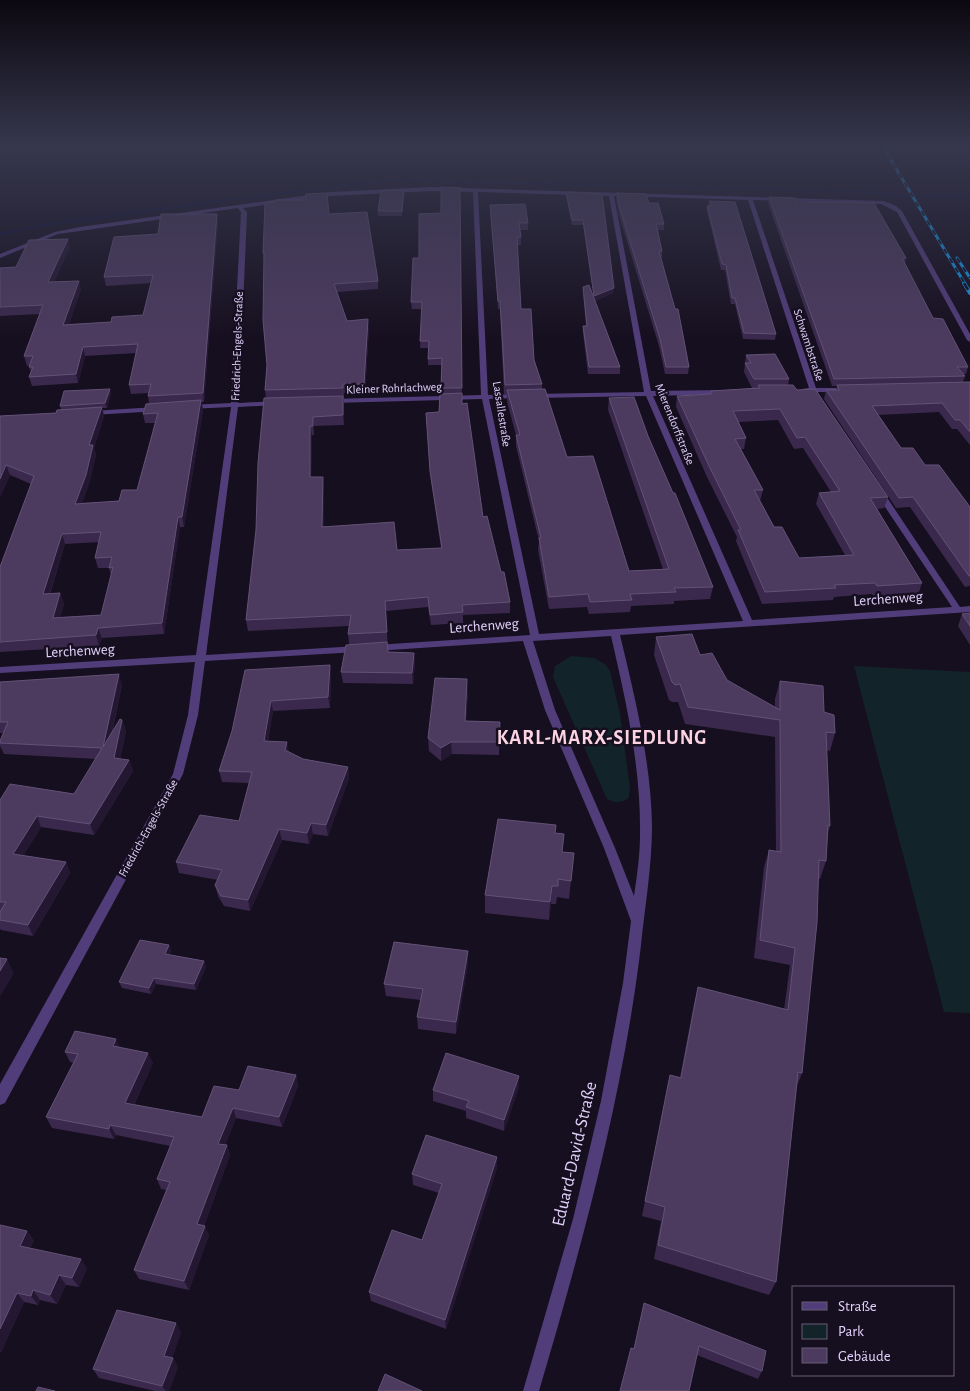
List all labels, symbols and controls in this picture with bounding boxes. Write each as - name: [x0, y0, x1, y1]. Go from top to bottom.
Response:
- street label: Friedrich-Engels-Straße: [229, 291, 245, 401]
- street label: Schwambstraße: [792, 308, 826, 382]
- street label: Kleiner Rohrlachweg: [346, 380, 442, 396]
- street label: Lassallestraße: [491, 380, 513, 448]
- street label: Mierendorffstraße: [653, 382, 697, 466]
- street label: Lerchenweg: [853, 589, 924, 609]
- street label: Lerchenweg: [449, 616, 520, 636]
- street label: Lerchenweg: [45, 642, 116, 660]
- district label: KARL-MARX-SIEDLUNG: [497, 728, 707, 748]
- street label: Friedrich-Engels-Straße: [116, 777, 180, 879]
- street label: Eduard-David-Straße: [550, 1080, 600, 1228]
- legend: [792, 1286, 955, 1376]
- text: Straße: [838, 1299, 877, 1314]
- text: Park: [838, 1324, 864, 1339]
- text: Gebäude: [838, 1349, 891, 1364]

